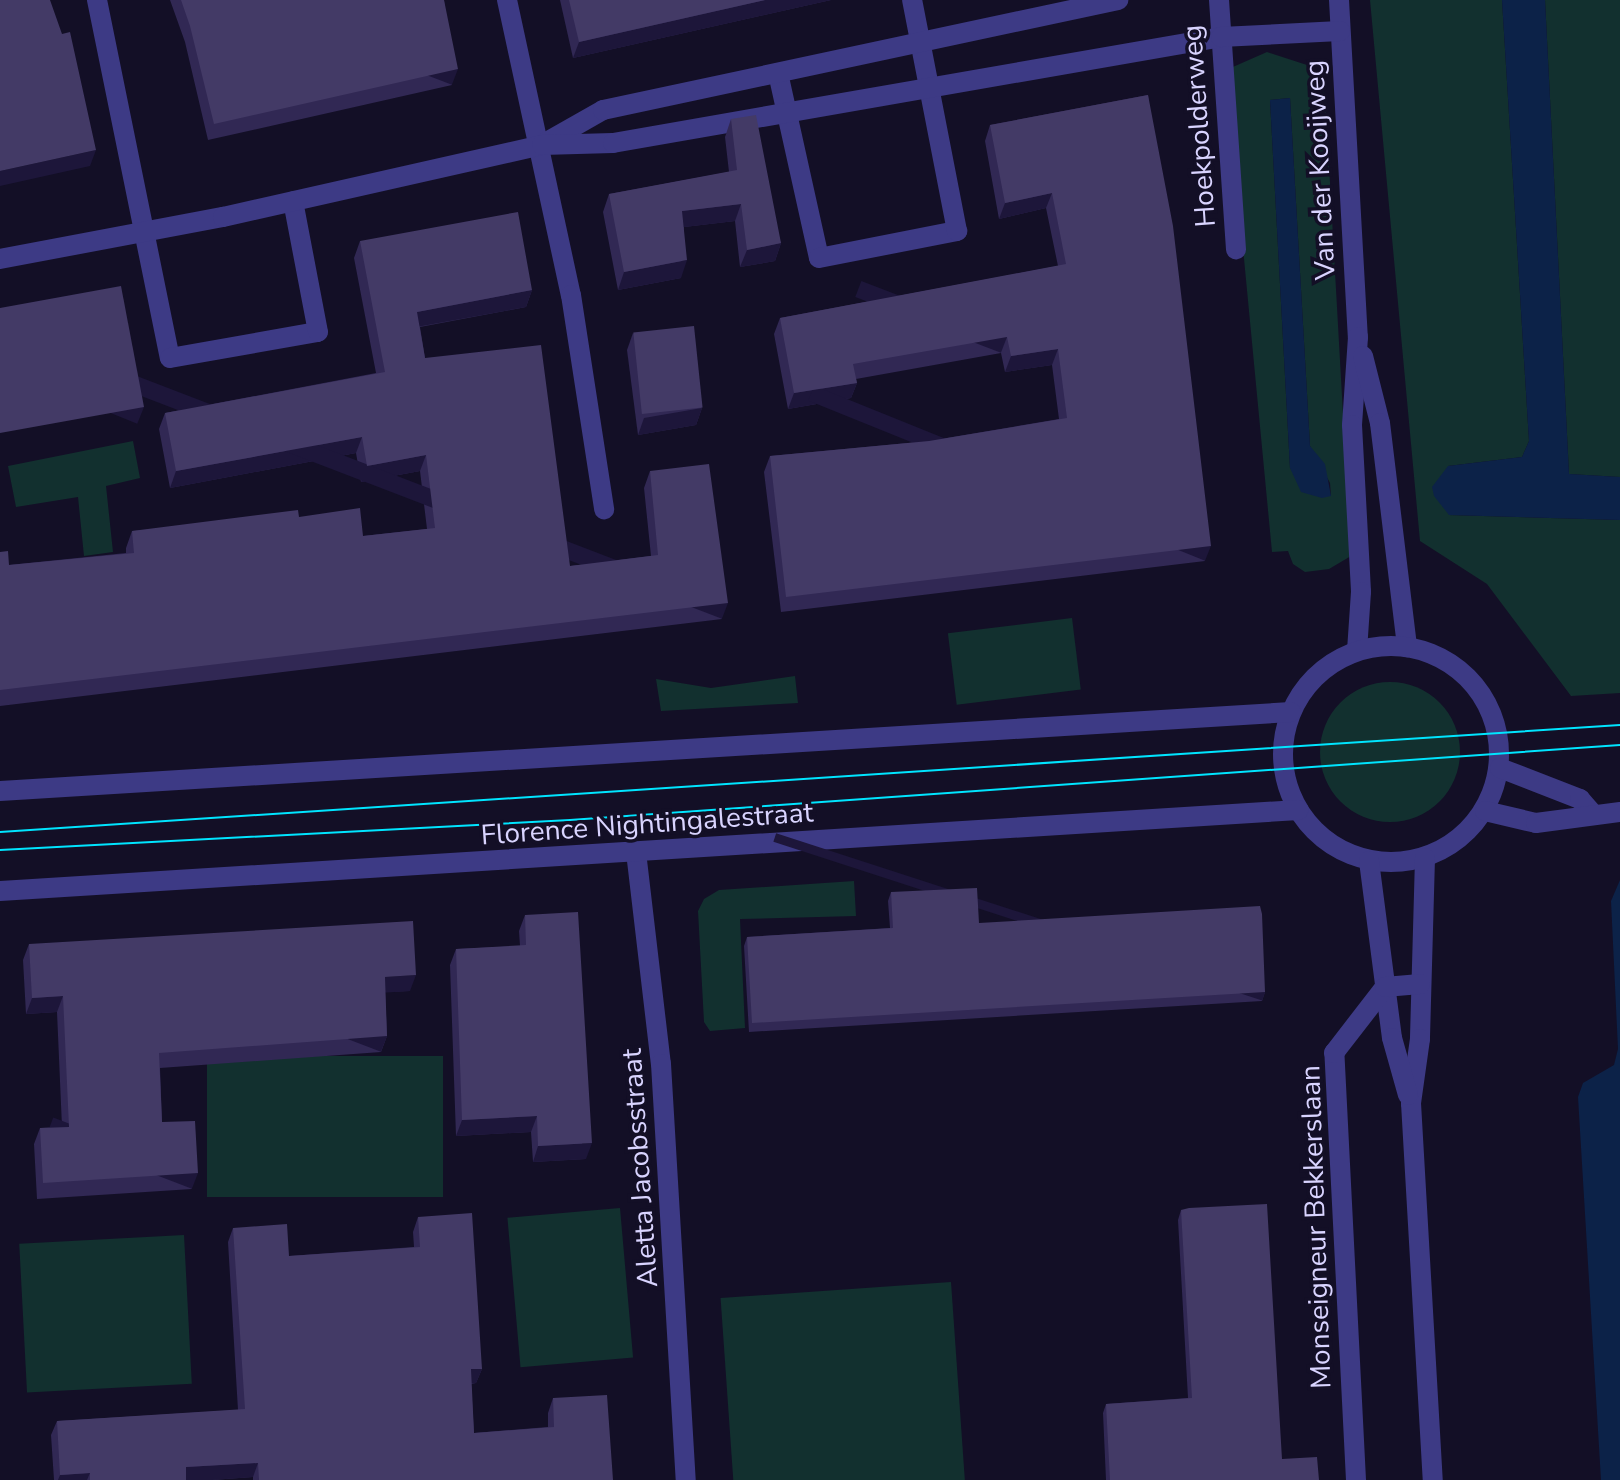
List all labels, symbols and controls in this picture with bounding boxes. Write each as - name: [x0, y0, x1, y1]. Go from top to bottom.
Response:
- street label: Hoekpolderweg: [1175, 24, 1223, 228]
- street label: Van der Kooijweg: [1297, 59, 1343, 281]
- street label: Florence Nightingalestraat: [480, 796, 814, 852]
- street label: Aletta Jacobsstraat: [615, 1048, 665, 1288]
- street label: Monseigneur Bekkerslaan: [1294, 1065, 1338, 1389]

